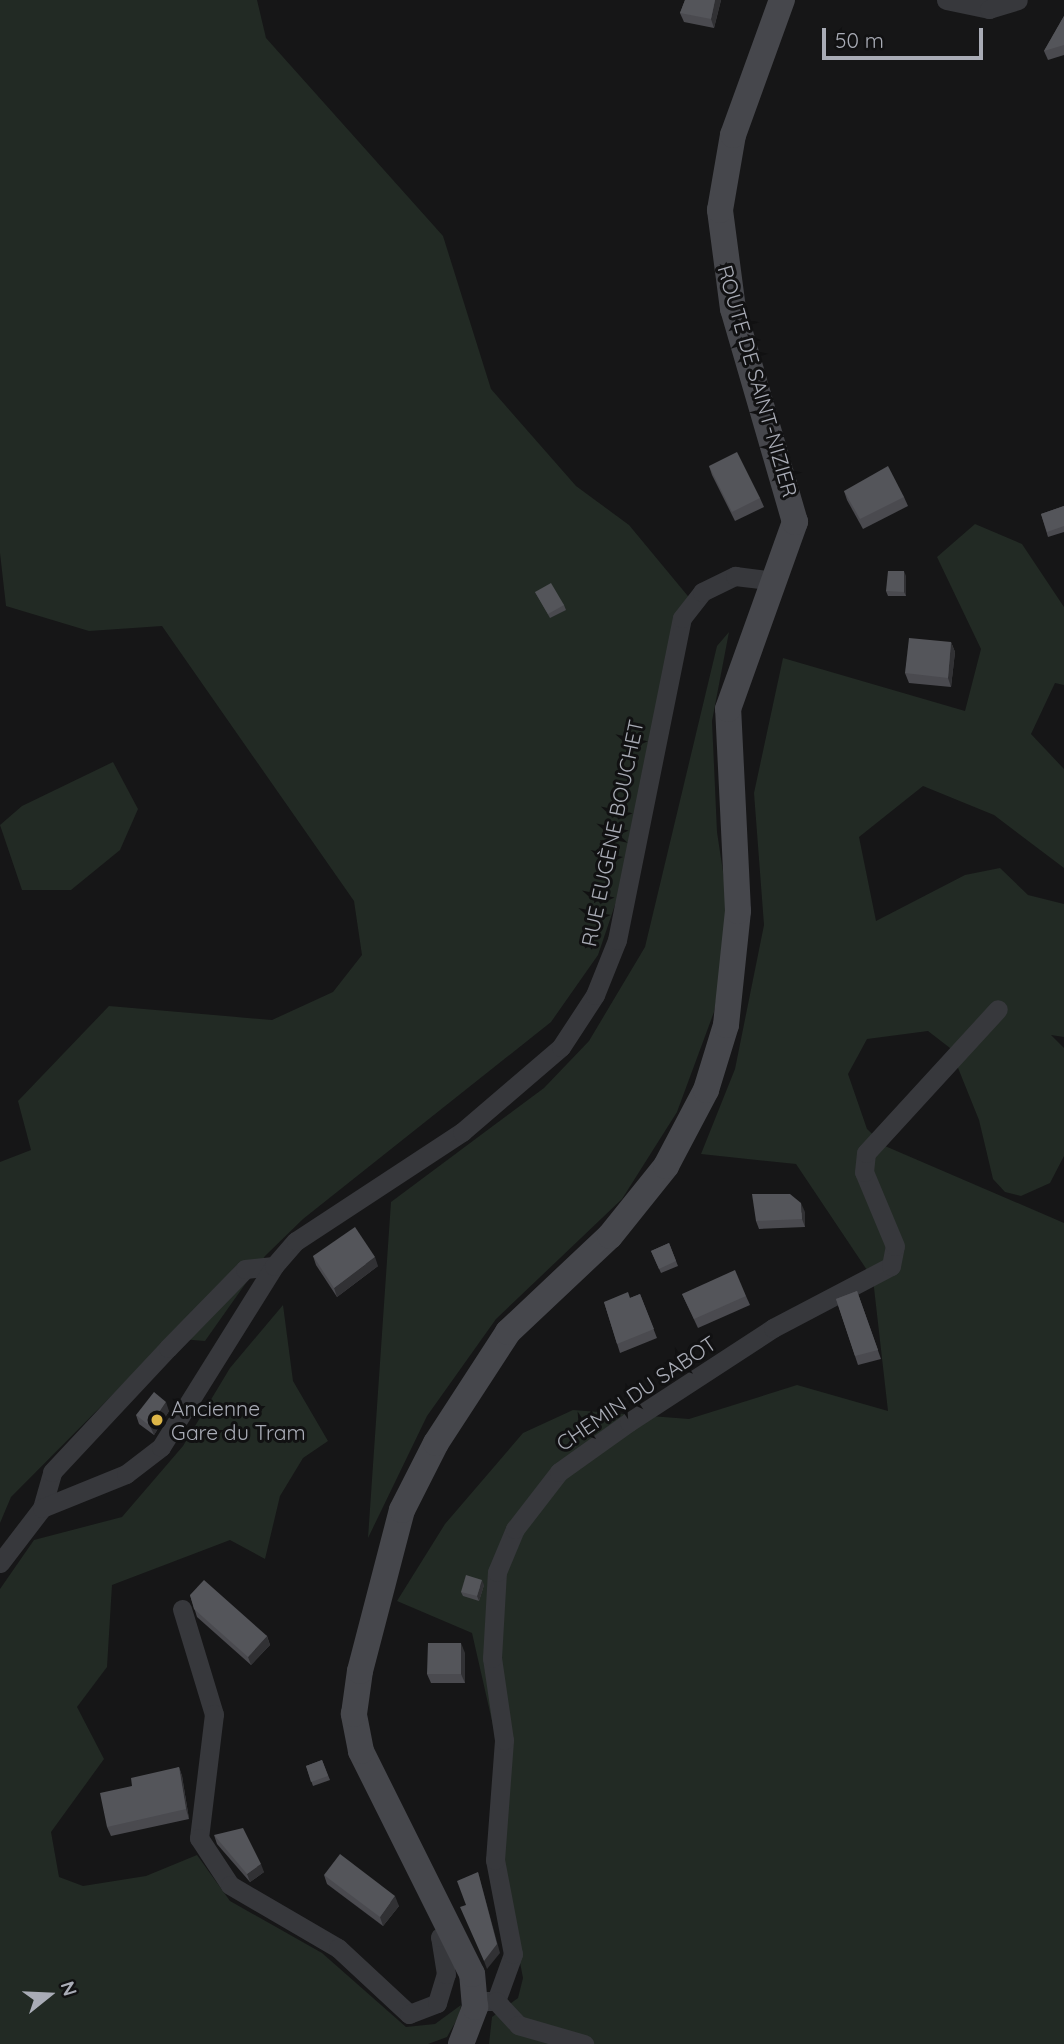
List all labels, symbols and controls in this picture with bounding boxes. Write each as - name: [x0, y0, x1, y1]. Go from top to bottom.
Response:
- scale bar: [826, 14, 987, 58]
- text: 50 m: [835, 27, 884, 53]
- street label: ROUTE DE SAINT-NIZIER: [713, 262, 803, 500]
- street label: RUE EUGÈNE BOUCHET: [576, 717, 648, 949]
- street label: CHEMIN DU SABOT: [551, 1330, 721, 1456]
- place label: Ancienne Gare du Tram: [171, 1395, 306, 1445]
- marker: Ancienne Gare du Tram: [149, 1412, 165, 1428]
- north arrow: [14, 1960, 84, 2030]
- text: N: [55, 1978, 83, 1999]

